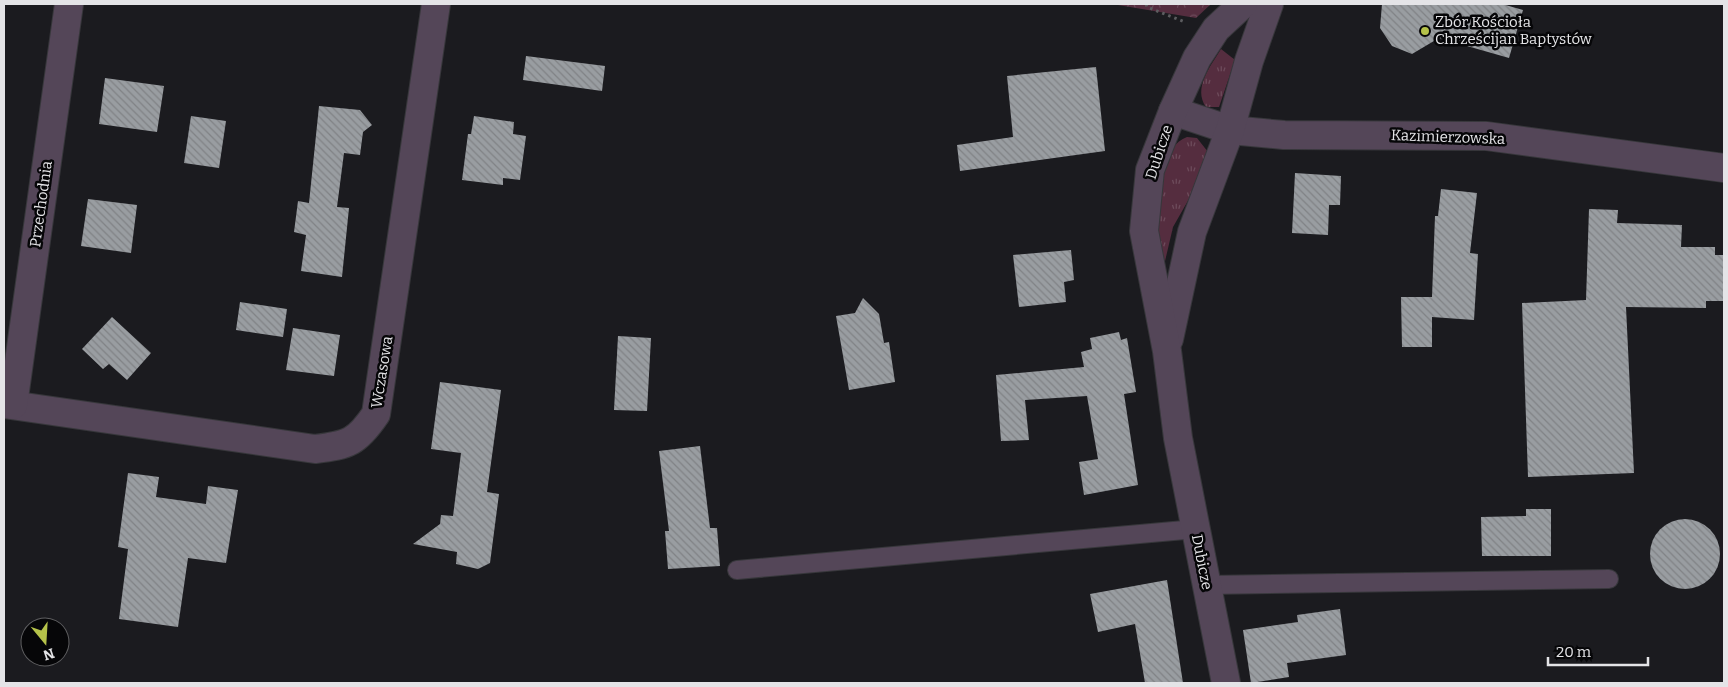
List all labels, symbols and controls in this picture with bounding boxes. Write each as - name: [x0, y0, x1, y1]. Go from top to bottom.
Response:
- place label: Zbór Kościoła Chrześcijan Baptystów: [1435, 13, 1593, 48]
- marker: Zbór Kościoła Chrześcijan Baptystów: [1419, 25, 1431, 37]
- street label: Dubicze: [1142, 122, 1176, 182]
- street label: Kazimierzowska: [1391, 126, 1505, 148]
- street label: Przechodnia: [26, 160, 56, 248]
- street label: Wczasowa: [367, 335, 397, 409]
- street label: Dubicze: [1188, 533, 1216, 591]
- north arrow: [20, 617, 70, 667]
- scale bar: [1548, 634, 1648, 666]
- text: 20 m: [1556, 643, 1592, 661]
- text: N: [41, 644, 57, 664]

